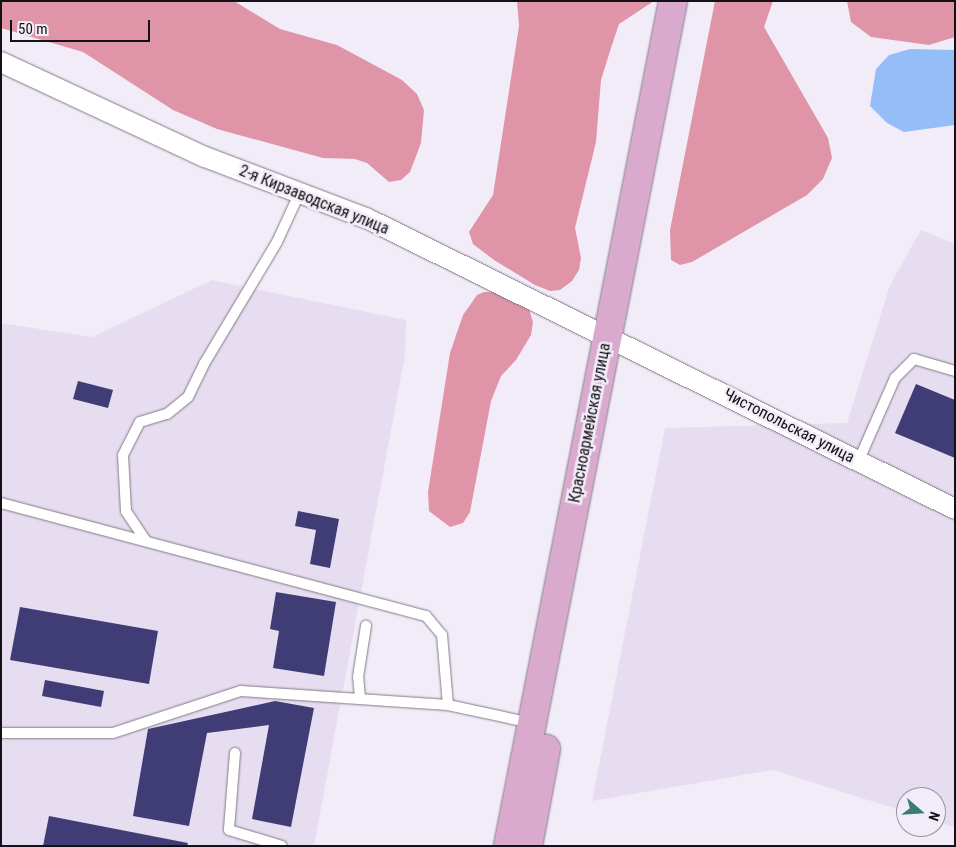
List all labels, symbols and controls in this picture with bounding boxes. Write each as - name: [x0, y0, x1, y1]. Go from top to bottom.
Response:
- scale bar: [12, 10, 152, 42]
- text: 50 m: [18, 20, 48, 38]
- street label: 2-я Кирзаводская улица: [236, 161, 392, 239]
- street label: Красноармейская улица: [565, 342, 615, 504]
- street label: Чистопольская улица: [720, 385, 858, 467]
- north arrow: [896, 787, 946, 837]
- text: N: [925, 810, 943, 823]

